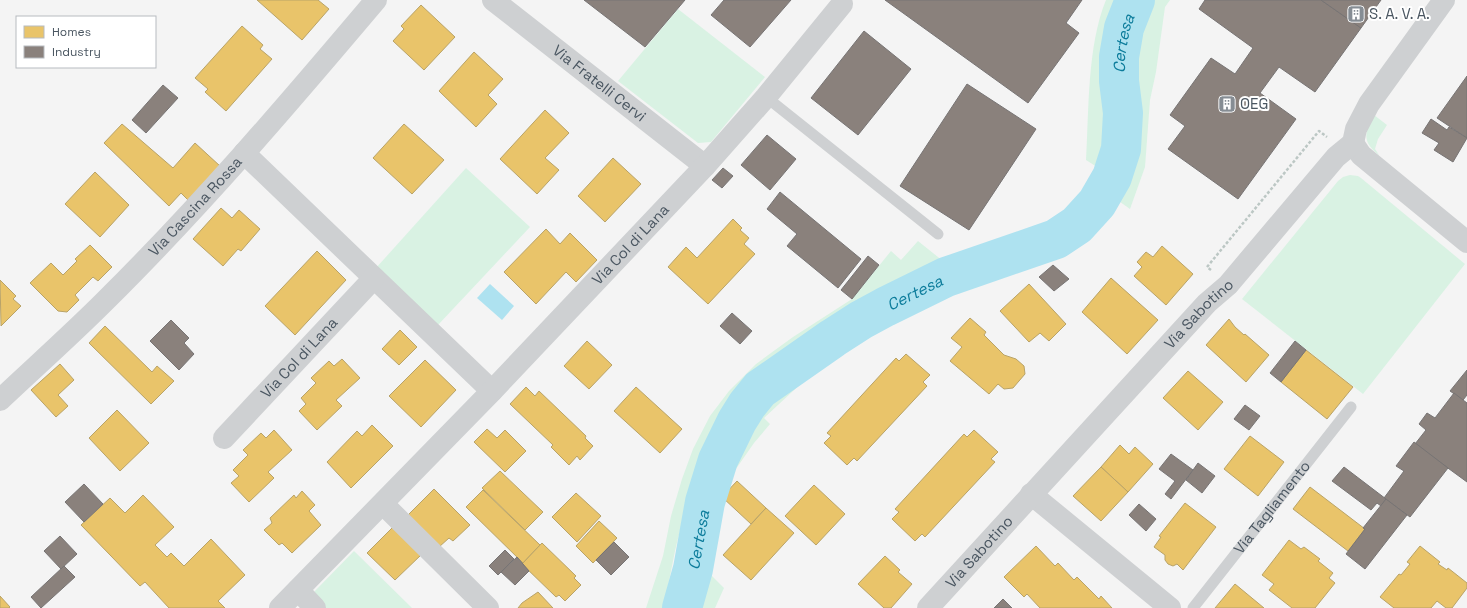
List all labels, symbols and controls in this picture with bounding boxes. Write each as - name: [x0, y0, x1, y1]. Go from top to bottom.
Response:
- building icon: S. A. V. A.: [1346, 4, 1366, 24]
- place label: S. A. V. A.: [1369, 4, 1430, 23]
- water label: Certesa: [1109, 10, 1140, 73]
- legend: [16, 16, 156, 68]
- text: Homes: [52, 24, 91, 40]
- street label: Via Fratelli Cervi: [549, 40, 650, 125]
- text: Industry: [52, 44, 101, 60]
- building icon: OEG: [1217, 94, 1237, 114]
- place label: OEG: [1240, 94, 1268, 113]
- street label: Via Cascina Rossa: [144, 152, 246, 260]
- street label: Via Col di Lana: [588, 200, 673, 288]
- water label: Certesa: [883, 270, 947, 316]
- street label: Via Sabotino: [1160, 274, 1237, 353]
- street label: Via Col di Lana: [256, 313, 342, 402]
- street label: Via Tagliamento: [1229, 457, 1314, 558]
- water label: Certesa: [683, 508, 714, 571]
- street label: Via Sabotino: [941, 512, 1017, 592]

